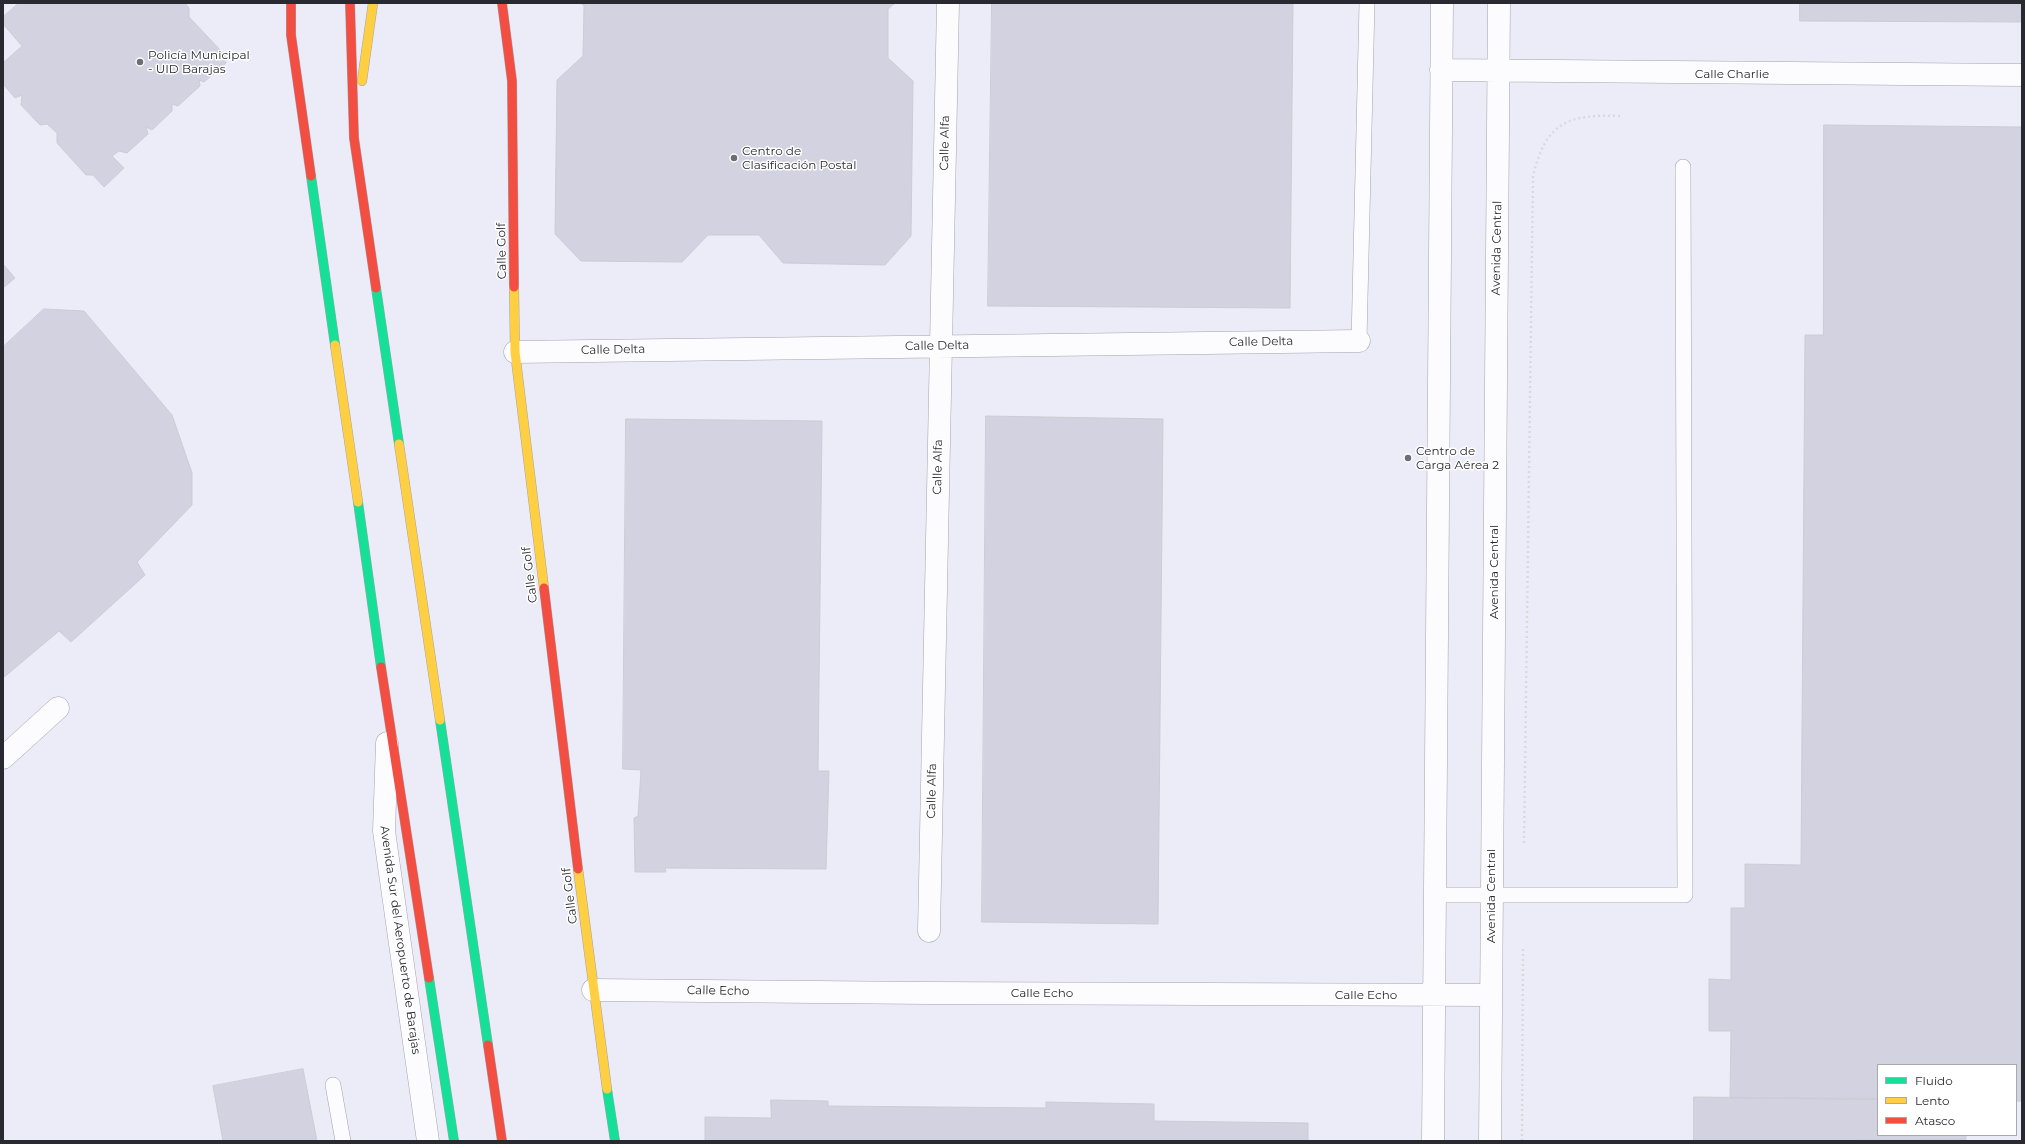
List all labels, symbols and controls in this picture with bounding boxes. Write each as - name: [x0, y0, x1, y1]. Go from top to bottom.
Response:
- place label: Policía Municipal - UID Barajas: [148, 48, 250, 76]
- marker: Policía Municipal - UID Barajas: [135, 57, 145, 67]
- street label: Calle Charlie: [1695, 67, 1769, 81]
- street label: Calle Alfa: [937, 115, 953, 171]
- place label: Centro de Clasificación Postal: [742, 144, 856, 172]
- marker: Centro de Clasificación Postal: [729, 153, 739, 163]
- street label: Avenida Central: [1489, 201, 1505, 295]
- street label: Calle Golf: [494, 223, 510, 279]
- street label: Calle Delta: [1229, 334, 1293, 350]
- street label: Calle Delta: [905, 338, 969, 354]
- street label: Calle Delta: [581, 342, 645, 358]
- street label: Calle Alfa: [930, 439, 946, 495]
- place label: Centro de Carga Aérea 2: [1416, 444, 1499, 472]
- marker: Centro de Carga Aérea 2: [1403, 453, 1413, 463]
- street label: Avenida Central: [1487, 525, 1501, 619]
- street label: Calle Golf: [519, 546, 541, 604]
- street label: Calle Alfa: [924, 763, 940, 819]
- street label: Avenida Sur del Aeropuerto de Barajas: [377, 825, 423, 1055]
- street label: Avenida Central: [1484, 849, 1498, 943]
- street label: Calle Golf: [559, 867, 581, 925]
- street label: Calle Echo: [687, 983, 749, 999]
- street label: Calle Echo: [1011, 986, 1073, 1000]
- street label: Calle Echo: [1335, 988, 1397, 1002]
- legend: [1877, 1064, 2017, 1136]
- text: Fluido: [1915, 1073, 1953, 1088]
- text: Lento: [1915, 1093, 1950, 1108]
- text: Atasco: [1915, 1113, 1955, 1128]

